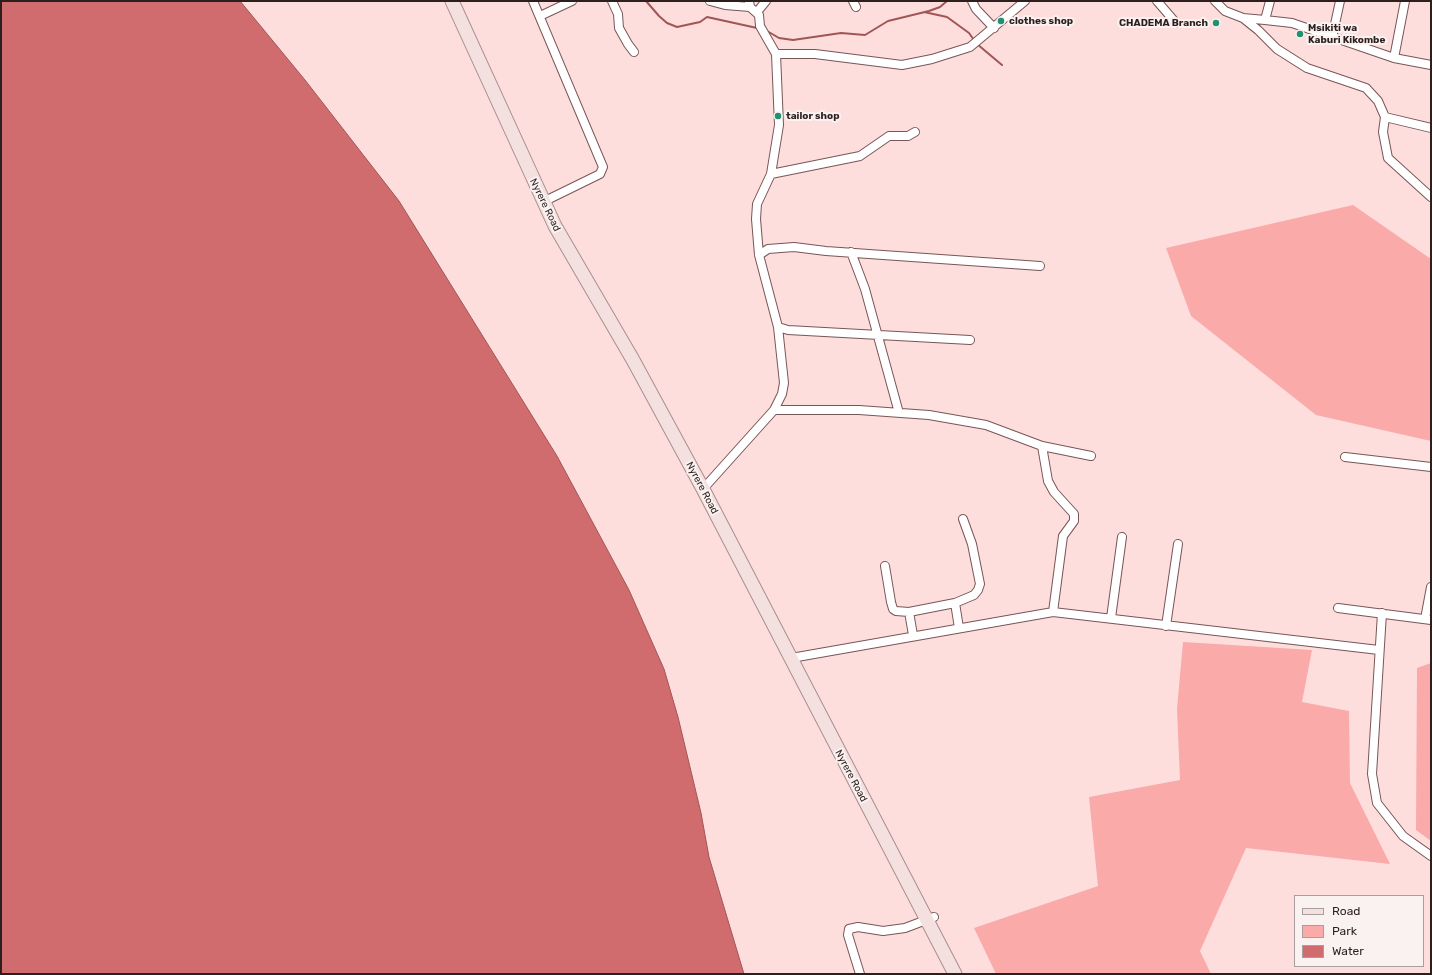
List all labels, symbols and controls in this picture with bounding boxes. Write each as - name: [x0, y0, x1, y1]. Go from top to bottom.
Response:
- place label: clothes shop: [1009, 15, 1073, 27]
- marker: clothes shop: [996, 16, 1006, 26]
- place label: CHADEMA Branch: [1119, 17, 1208, 29]
- marker: CHADEMA Branch: [1211, 18, 1221, 28]
- place label: Msikiti wa Kaburi Kikombe: [1308, 22, 1385, 46]
- marker: Msikiti wa Kaburi Kikombe: [1295, 29, 1305, 39]
- place label: tailor shop: [786, 110, 840, 122]
- marker: tailor shop: [773, 111, 783, 121]
- street label: Nyrere Road: [527, 177, 563, 233]
- street label: Nyrere Road: [683, 460, 721, 516]
- street label: Nyrere Road: [832, 748, 870, 804]
- legend: [1294, 895, 1424, 967]
- text: Road: [1332, 904, 1360, 918]
- text: Park: [1332, 924, 1357, 938]
- text: Water: [1332, 944, 1364, 958]

